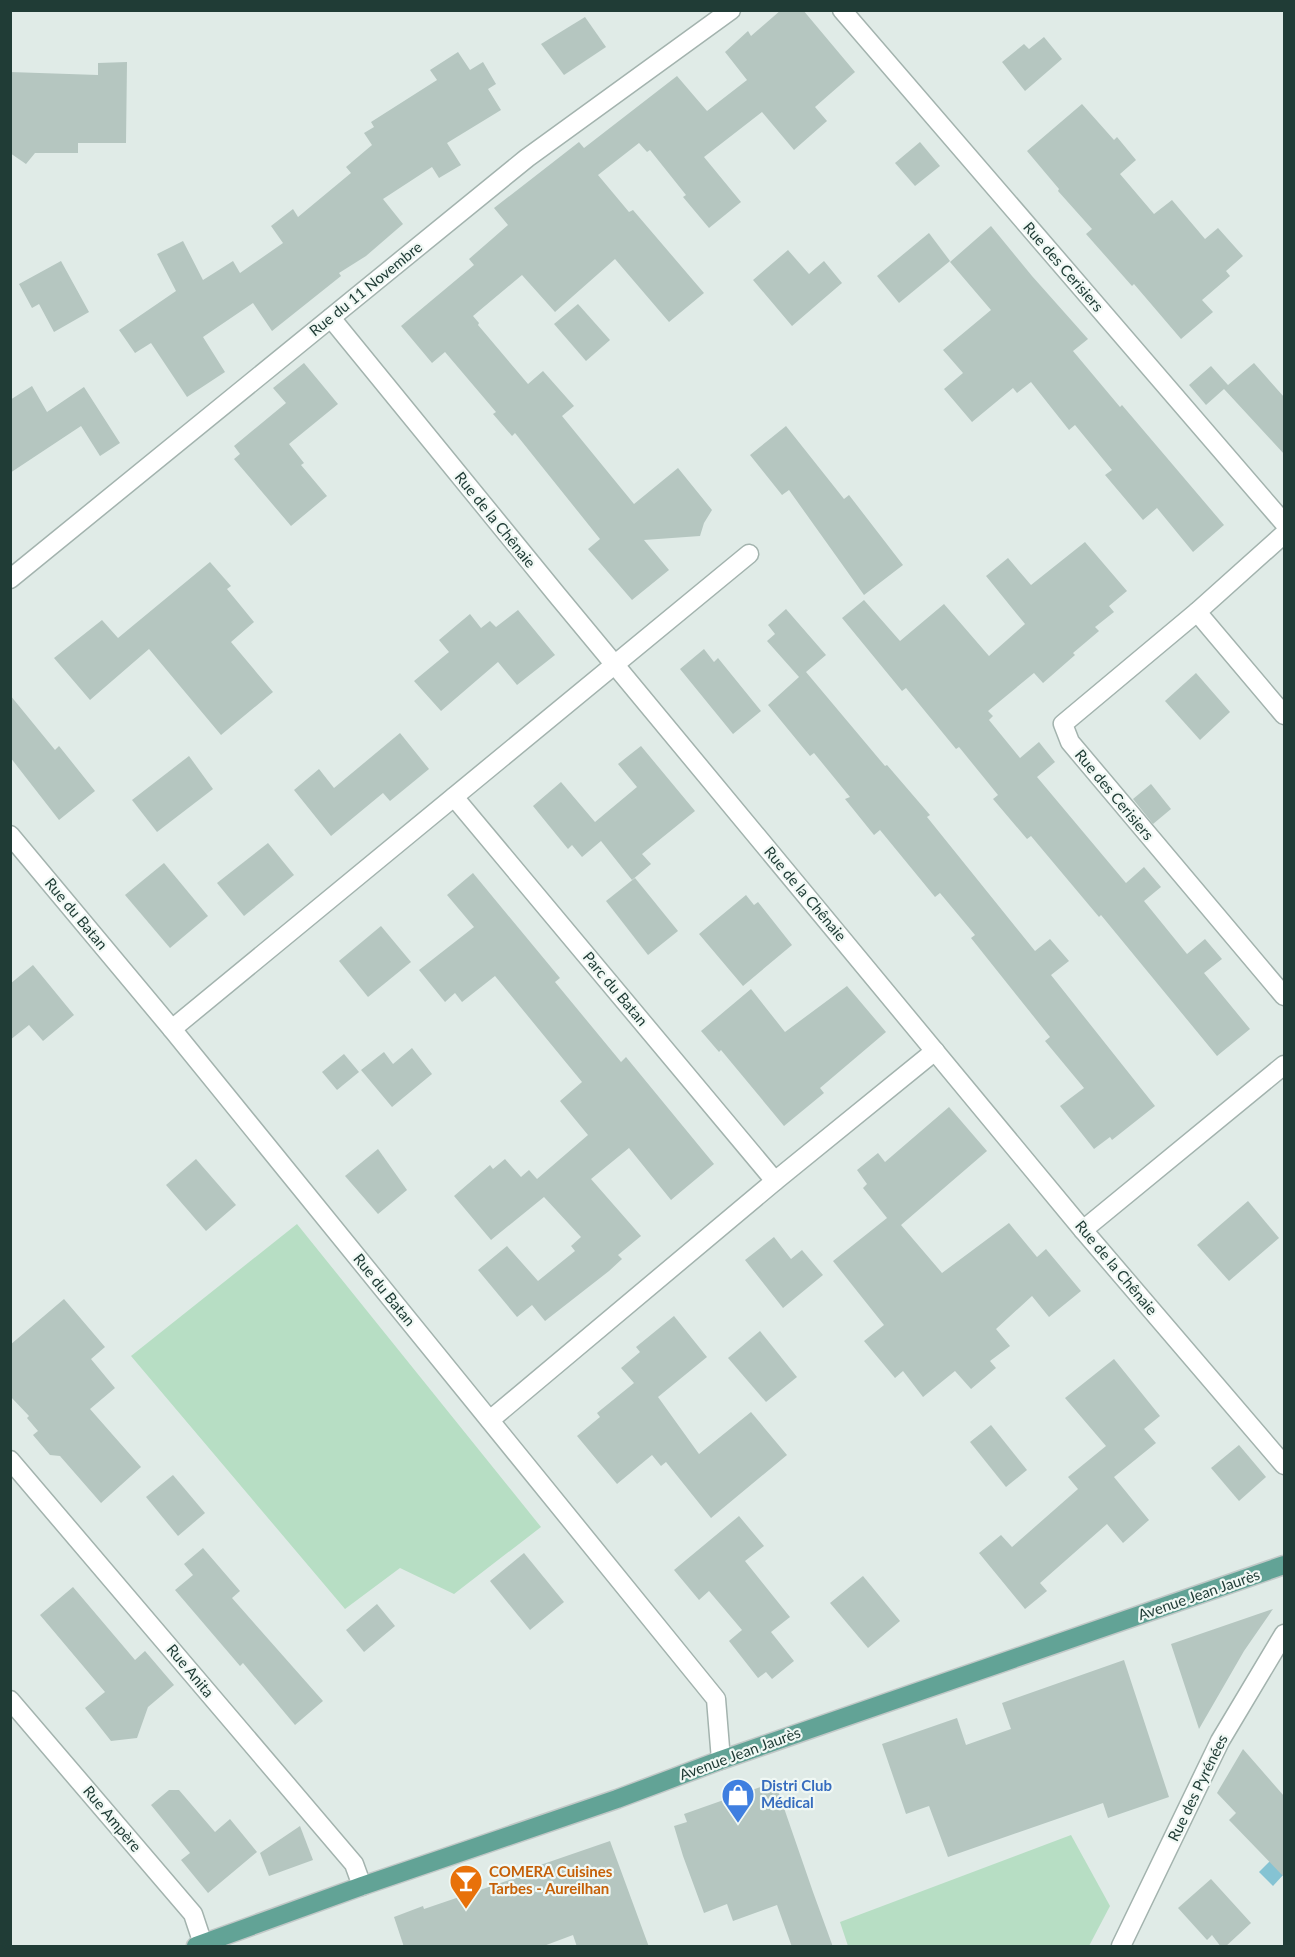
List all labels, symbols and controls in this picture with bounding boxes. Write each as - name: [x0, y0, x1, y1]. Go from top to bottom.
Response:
- street label: Rue des Cerisiers: [1020, 218, 1108, 315]
- street label: Rue du 11 Novembre: [305, 237, 425, 339]
- street label: Rue de la Chênaie: [452, 468, 540, 571]
- street label: Rue des Cerisiers: [1072, 745, 1158, 843]
- street label: Rue de la Chênaie: [761, 842, 851, 944]
- street label: Rue du Batan: [42, 874, 112, 953]
- street label: Parc du Batan: [580, 948, 652, 1029]
- street label: Rue de la Chênaie: [1072, 1216, 1162, 1318]
- street label: Rue du Batan: [350, 1250, 419, 1329]
- street label: Avenue Jean Jaurès: [1135, 1565, 1262, 1623]
- street label: Rue Anita: [163, 1640, 218, 1701]
- street label: Avenue Jean Jaurès: [677, 1723, 803, 1783]
- street label: Rue des Pyrénées: [1164, 1731, 1231, 1844]
- place label: Distri Club Médical: [761, 1776, 832, 1811]
- shop icon: Distri Club Médical: [720, 1777, 756, 1824]
- street label: Rue Ampère: [80, 1782, 146, 1855]
- place label: COMERA Cuisines Tarbes - Aureilhan: [489, 1862, 613, 1897]
- bar icon: COMERA Cuisines Tarbes - Aureilhan: [448, 1863, 484, 1910]

